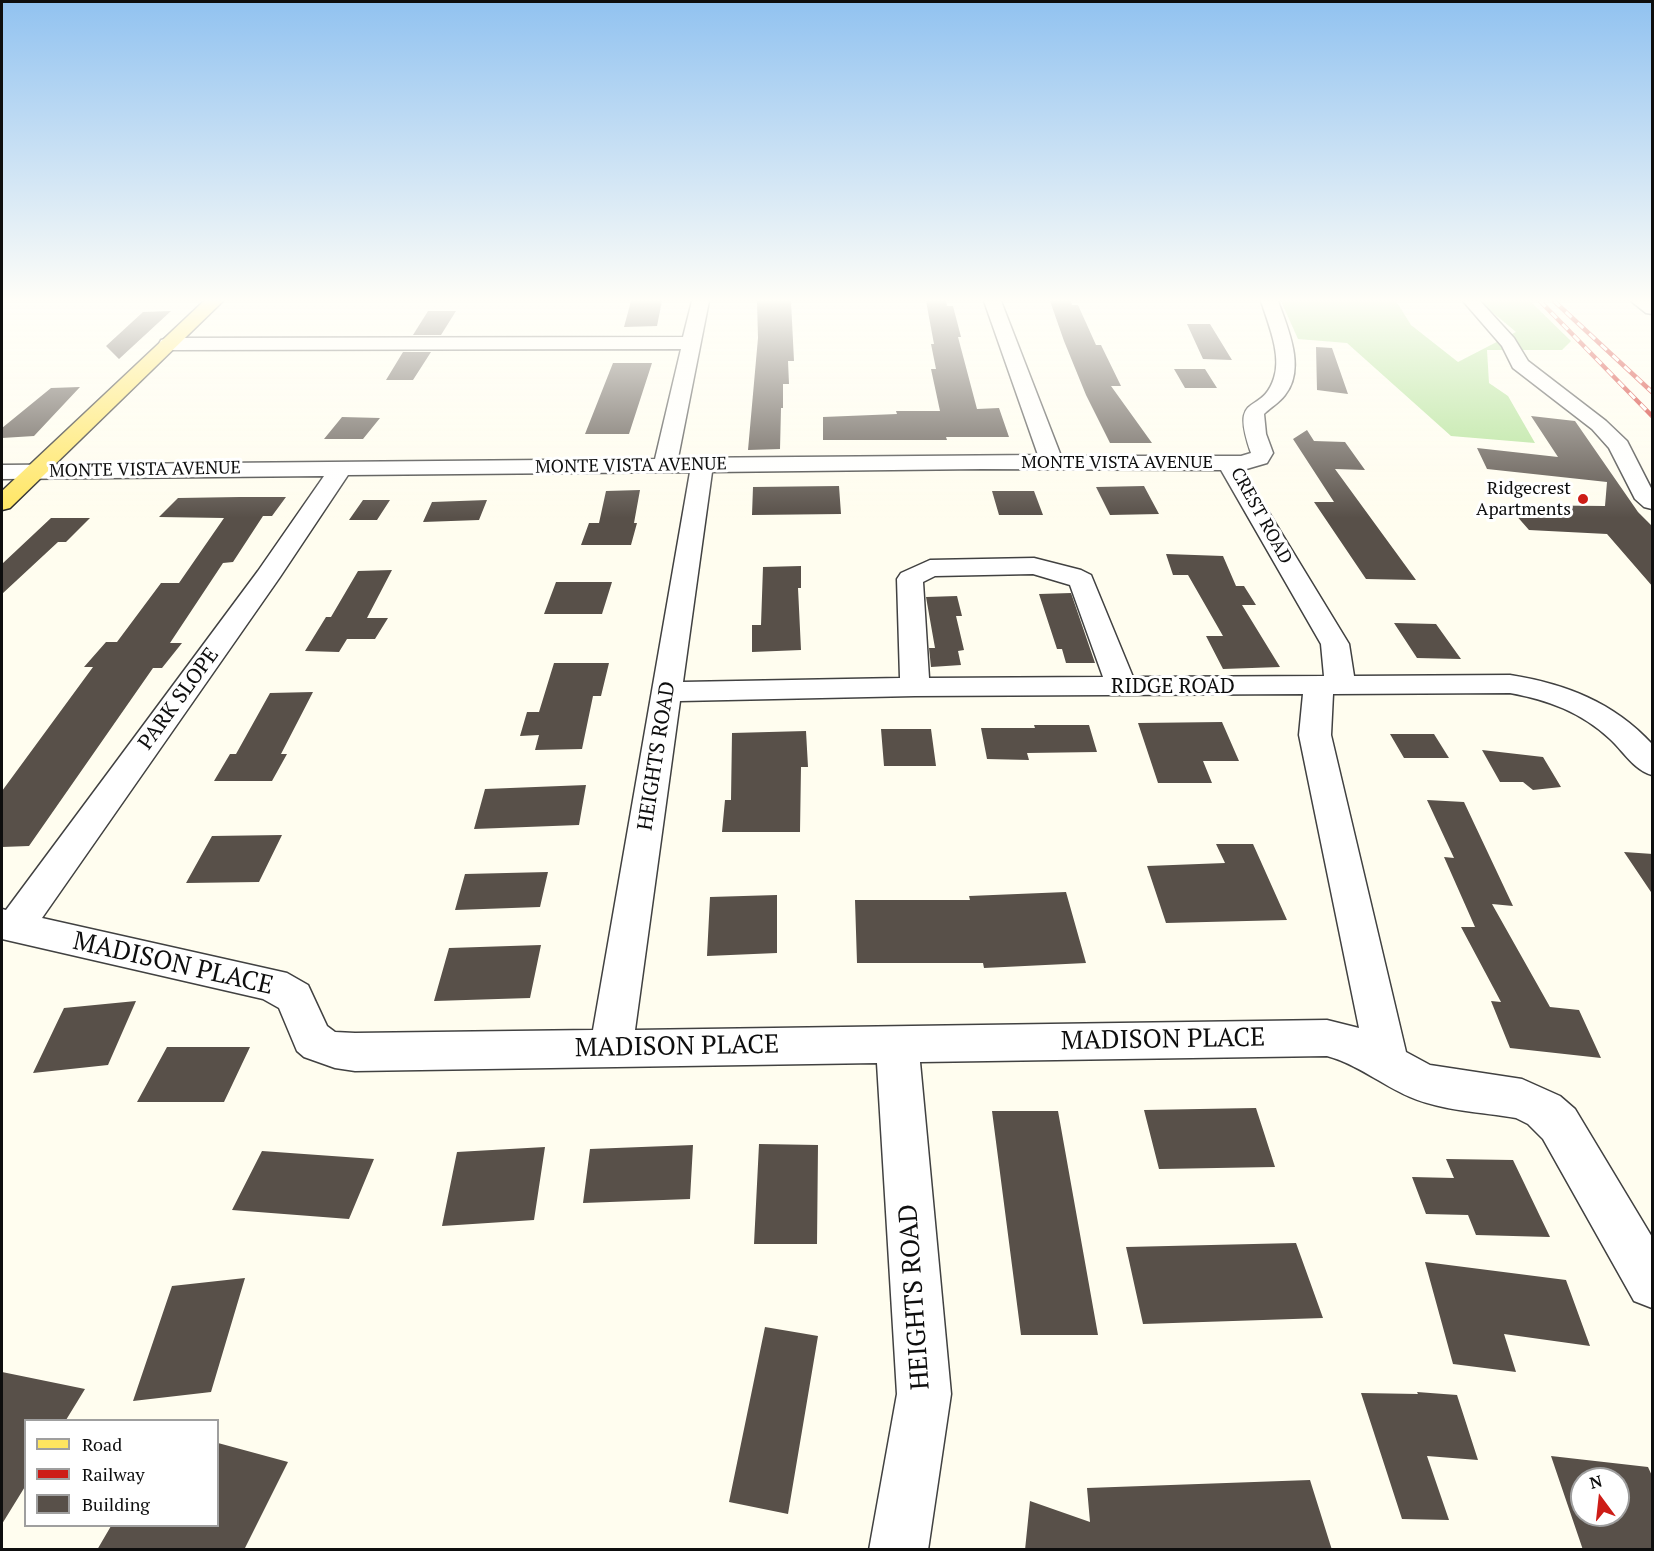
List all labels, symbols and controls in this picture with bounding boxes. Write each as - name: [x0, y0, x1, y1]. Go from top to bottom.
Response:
- street label: MONTE VISTA AVENUE: [1021, 452, 1213, 474]
- street label: MONTE VISTA AVENUE: [535, 454, 727, 478]
- street label: MONTE VISTA AVENUE: [49, 458, 241, 482]
- street label: CREST ROAD: [1226, 464, 1296, 568]
- place label: Ridgecrest Apartments: [1476, 478, 1571, 520]
- marker: Ridgecrest Apartments: [1576, 492, 1590, 506]
- street label: PARK SLOPE: [134, 643, 224, 755]
- street label: RIDGE ROAD: [1111, 674, 1235, 700]
- street label: HEIGHTS ROAD: [633, 680, 681, 832]
- street label: MADISON PLACE: [70, 926, 276, 1002]
- street label: MADISON PLACE: [1061, 1023, 1265, 1057]
- street label: MADISON PLACE: [575, 1030, 779, 1064]
- street label: HEIGHTS ROAD: [893, 1203, 937, 1391]
- legend: [24, 1419, 219, 1527]
- text: Road: [82, 1432, 122, 1456]
- text: Railway: [82, 1462, 145, 1486]
- north arrow: [1570, 1467, 1630, 1527]
- text: N: [1587, 1469, 1605, 1494]
- text: Building: [82, 1492, 150, 1516]

